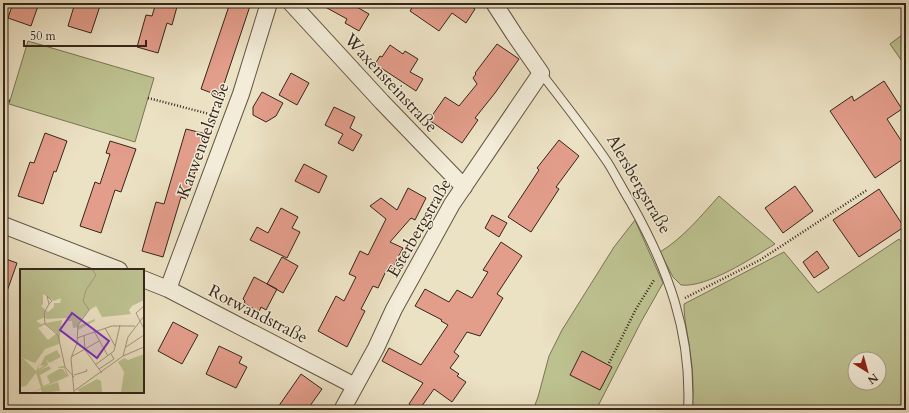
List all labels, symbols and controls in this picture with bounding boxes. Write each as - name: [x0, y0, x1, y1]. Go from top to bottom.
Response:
- scale bar: [24, 22, 146, 48]
- text: 50 m: [30, 28, 57, 44]
- street label: Waxensteinstraße: [338, 28, 443, 138]
- street label: Karwendelstraße: [172, 79, 234, 201]
- street label: Alersbergstraße: [601, 130, 677, 238]
- street label: Esterbergstraße: [381, 174, 457, 282]
- inset map: [20, 269, 144, 393]
- street label: Rotwandstraße: [204, 279, 312, 349]
- north arrow: [847, 351, 887, 391]
- text: N: [864, 370, 881, 388]

